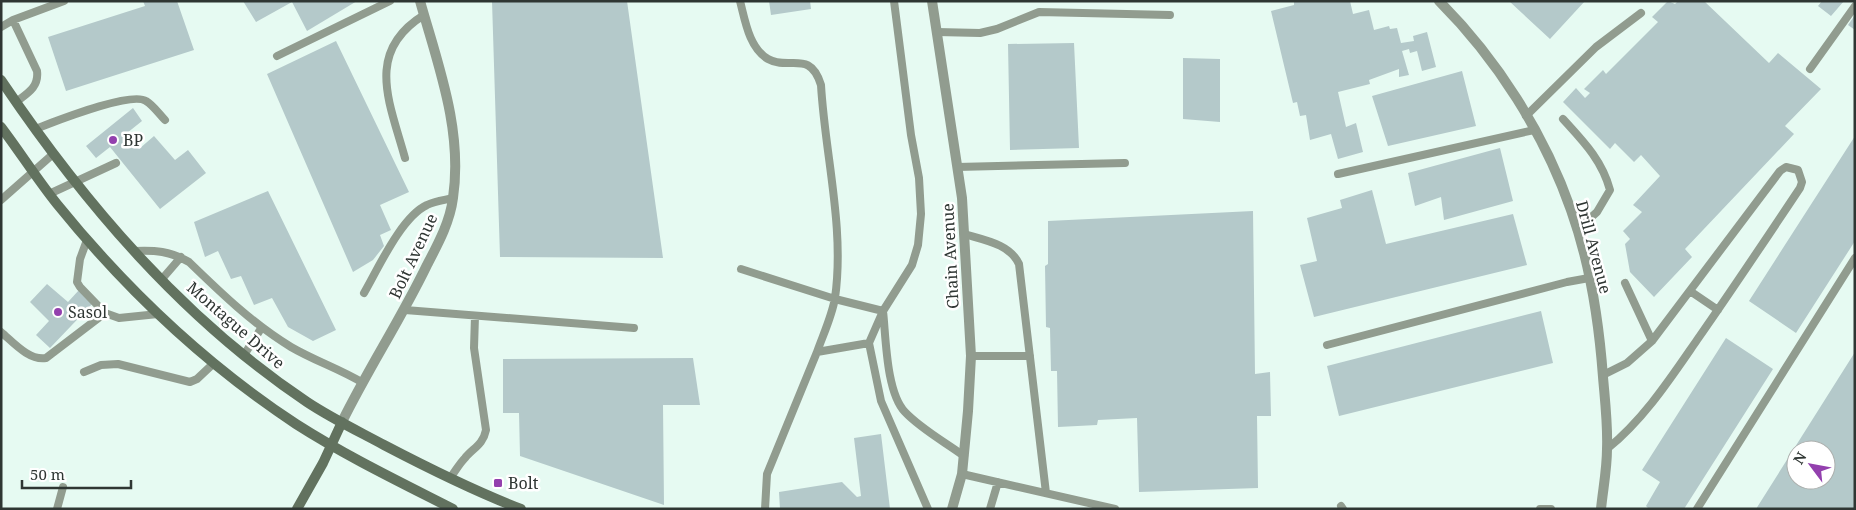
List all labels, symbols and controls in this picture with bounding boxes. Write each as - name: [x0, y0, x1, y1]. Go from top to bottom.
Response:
- place label: BP: [123, 129, 143, 151]
- marker: BP: [107, 134, 119, 146]
- street label: Drill Avenue: [1571, 198, 1617, 296]
- street label: Chain Avenue: [936, 203, 964, 309]
- street label: Bolt Avenue: [384, 210, 442, 302]
- street label: Montague Drive: [182, 276, 290, 374]
- place label: Sasol: [68, 301, 107, 323]
- marker: Sasol: [52, 306, 64, 318]
- north arrow: [1786, 440, 1836, 490]
- text: N: [1789, 448, 1811, 468]
- scale bar: [22, 458, 131, 490]
- text: 50 m: [30, 464, 65, 484]
- place label: Bolt: [508, 472, 539, 494]
- marker: Bolt: [492, 477, 504, 489]

